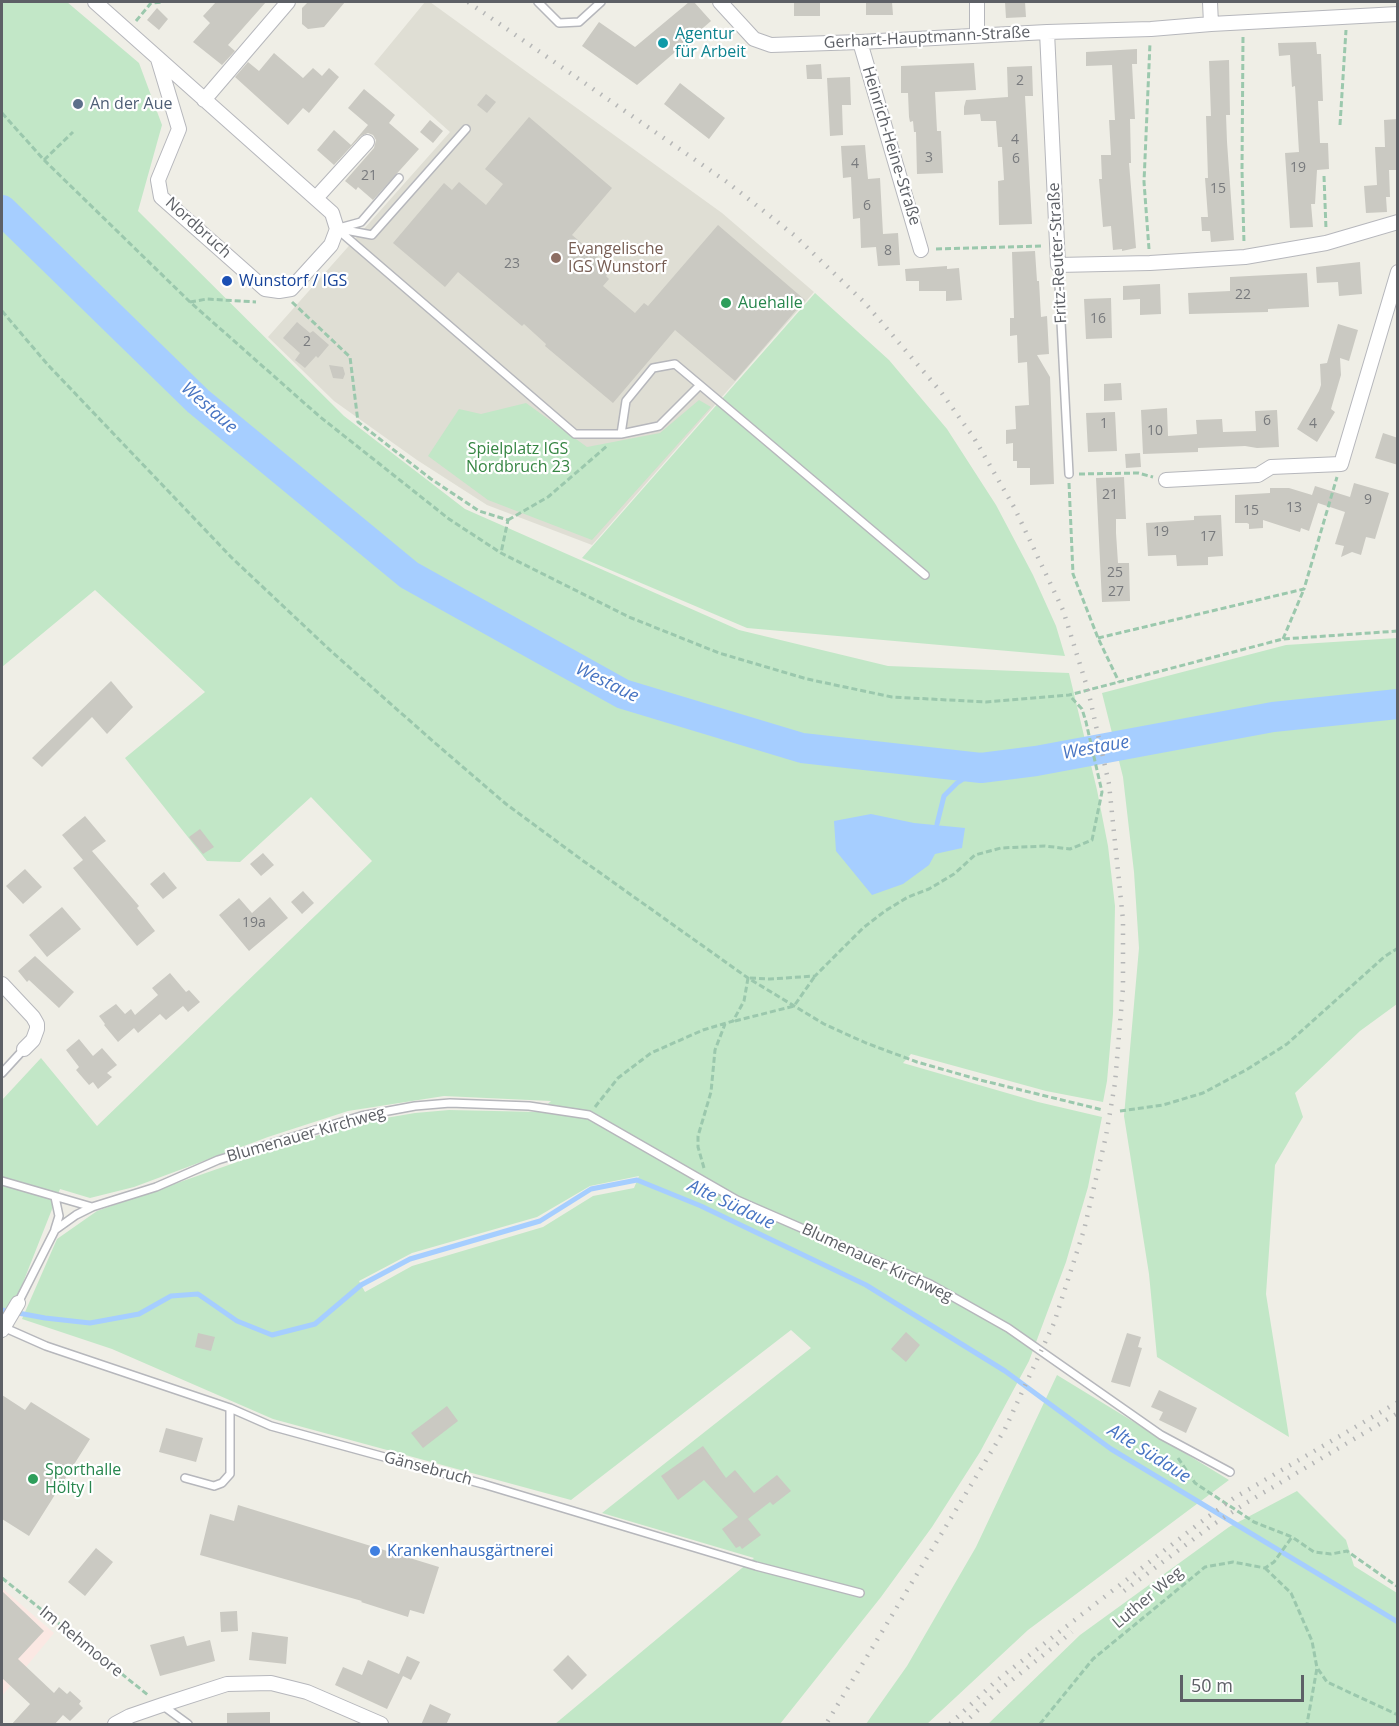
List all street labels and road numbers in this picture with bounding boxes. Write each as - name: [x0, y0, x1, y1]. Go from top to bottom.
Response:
- street label: Gerhart-Hauptmann-Straße: [823, 23, 1031, 53]
- street label: Heinrich-Heine-Straße: [858, 64, 924, 228]
- street label: Fritz-Reuter-Straße: [1045, 182, 1071, 324]
- street label: Nordbruch: [161, 194, 235, 262]
- street label: Blumenauer Kirchweg: [224, 1103, 388, 1167]
- street label: Blumenauer Kirchweg: [799, 1220, 955, 1306]
- street label: Gänsebruch: [382, 1448, 474, 1490]
- street label: Luther Weg: [1109, 1563, 1187, 1633]
- street label: Im Rehmoore: [35, 1603, 127, 1681]

